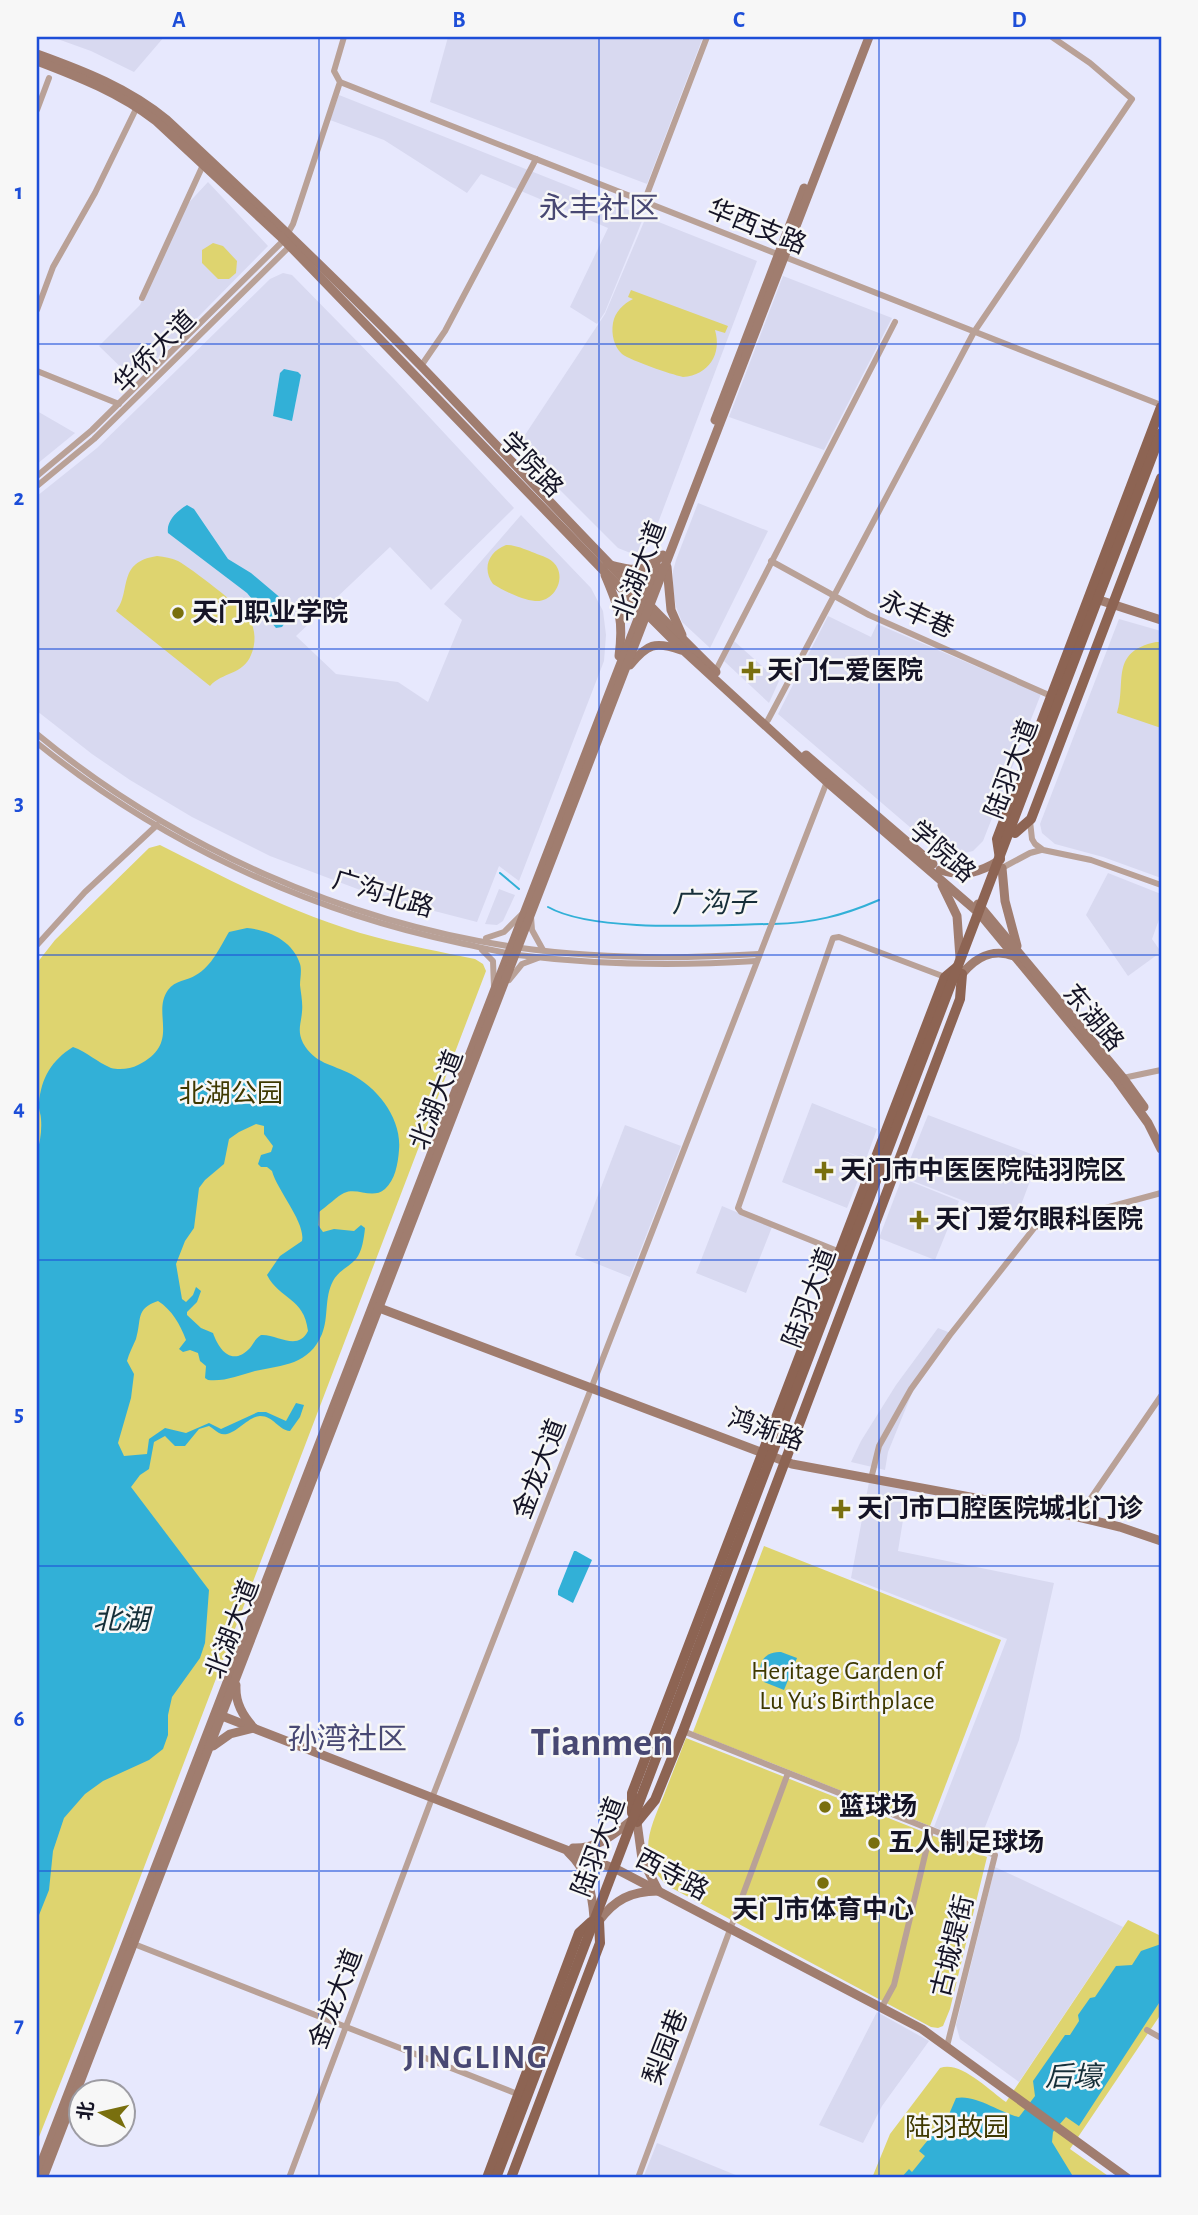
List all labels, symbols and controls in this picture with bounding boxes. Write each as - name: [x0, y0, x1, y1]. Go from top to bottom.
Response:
- text: A: [172, 9, 186, 32]
- text: B: [452, 9, 466, 32]
- text: C: [733, 9, 745, 32]
- text: D: [1011, 9, 1027, 32]
- text: 1: [15, 181, 23, 204]
- district label: 永丰社区: [539, 192, 659, 224]
- street label: 华西支路: [704, 195, 810, 259]
- street label: 华侨大道: [108, 305, 201, 398]
- street label: 学院路: [495, 427, 569, 502]
- text: 2: [14, 487, 25, 510]
- street label: 北湖大道: [607, 517, 671, 624]
- street label: 永丰巷: [876, 586, 958, 643]
- place label: 天门职业学院: [192, 598, 348, 626]
- marker: 天门职业学院: [170, 605, 186, 621]
- place label: 天门仁爱医院: [767, 656, 923, 684]
- marker: 天门仁爱医院: [741, 661, 761, 681]
- street label: 陆羽大道: [979, 715, 1043, 822]
- text: 3: [14, 792, 24, 815]
- street label: 学院路: [904, 815, 981, 887]
- street label: 广沟北路: [329, 865, 437, 922]
- water label: 广沟子: [672, 888, 758, 918]
- street label: 东湖路: [1058, 979, 1129, 1056]
- street label: 北湖大道: [404, 1046, 468, 1153]
- park label: 北湖公园: [179, 1080, 283, 1107]
- text: 4: [13, 1097, 25, 1120]
- place label: 天门市中医医院陆羽院区: [840, 1156, 1126, 1184]
- marker: 天门市中医医院陆羽院区: [814, 1161, 834, 1181]
- place label: 天门爱尔眼科医院: [935, 1205, 1143, 1233]
- marker: 天门爱尔眼科医院: [909, 1210, 929, 1230]
- street label: 陆羽大道: [777, 1244, 841, 1351]
- text: 5: [14, 1403, 24, 1426]
- street label: 鸿渐路: [725, 1403, 808, 1455]
- street label: 金龙大道: [507, 1415, 571, 1522]
- place label: 天门市口腔医院城北门诊: [857, 1494, 1144, 1522]
- marker: 天门市口腔医院城北门诊: [831, 1499, 851, 1519]
- street label: 北湖大道: [200, 1575, 264, 1682]
- water label: 北湖: [93, 1605, 153, 1635]
- park label: Heritage Garden of Lu Yu’s Birthplace: [751, 1658, 945, 1714]
- text: 6: [13, 1708, 25, 1731]
- district label: 孙湾社区: [287, 1723, 407, 1755]
- district label: Tianmen: [531, 1723, 673, 1763]
- place label: 篮球场: [839, 1792, 917, 1820]
- street label: 陆羽大道: [566, 1793, 630, 1900]
- marker: 篮球场: [817, 1799, 833, 1815]
- place label: 五人制足球场: [888, 1828, 1044, 1856]
- marker: 五人制足球场: [866, 1835, 882, 1851]
- street label: 西寺路: [631, 1844, 713, 1905]
- marker: 天门市体育中心: [815, 1875, 831, 1891]
- street label: 古城堤街: [927, 1892, 978, 2000]
- place label: 天门市体育中心: [732, 1895, 914, 1923]
- street label: 金龙大道: [303, 1945, 367, 2052]
- street label: 梨园巷: [639, 2006, 692, 2088]
- text: 7: [14, 2014, 24, 2037]
- district label: JINGLING: [403, 2042, 549, 2075]
- water label: 后壕: [1045, 2062, 1106, 2092]
- north arrow: [66, 2078, 136, 2148]
- text: 北: [75, 2100, 97, 2122]
- park label: 陆羽故园: [905, 2114, 1009, 2141]

